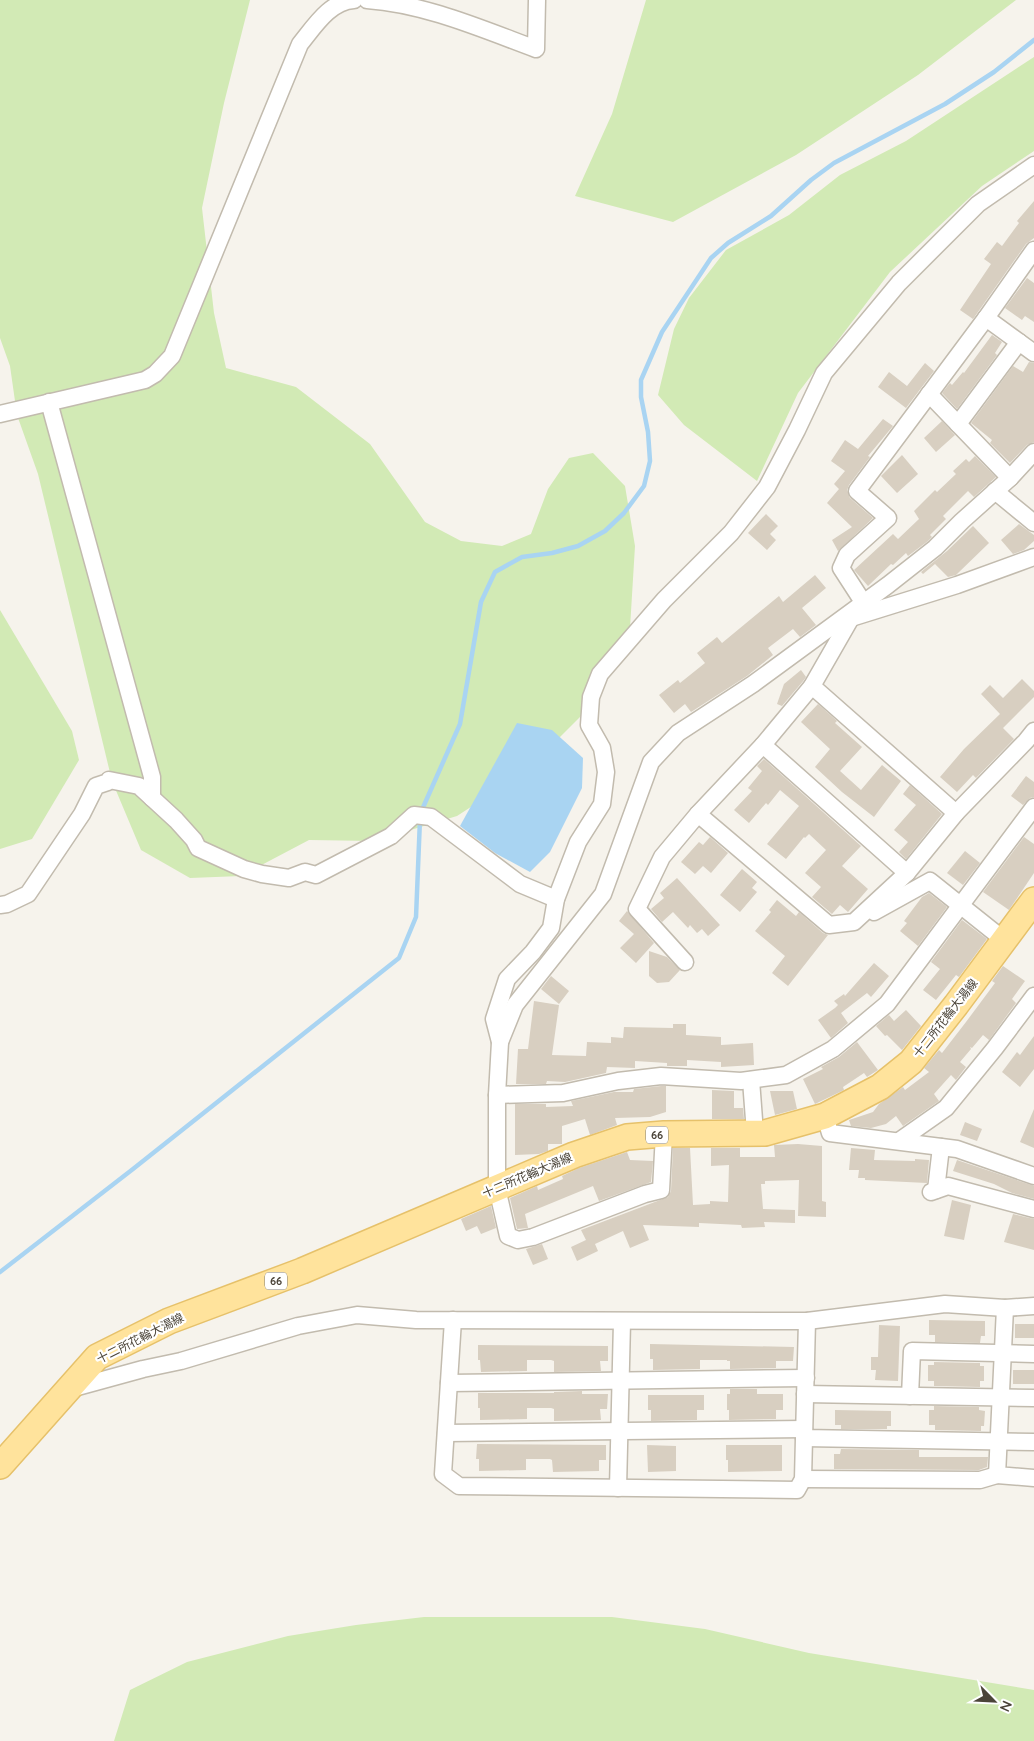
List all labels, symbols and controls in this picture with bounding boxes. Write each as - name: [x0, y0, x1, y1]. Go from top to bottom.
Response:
- street label: 十二所花輪大湯線: [910, 976, 980, 1060]
- road number: 66: [646, 1126, 668, 1144]
- street label: 十二所花輪大湯線: [480, 1149, 574, 1201]
- road number: 66: [265, 1272, 287, 1290]
- street label: 十二所花輪大湯線: [94, 1310, 186, 1366]
- north arrow: [969, 1676, 1019, 1726]
- text: N: [996, 1698, 1016, 1715]

